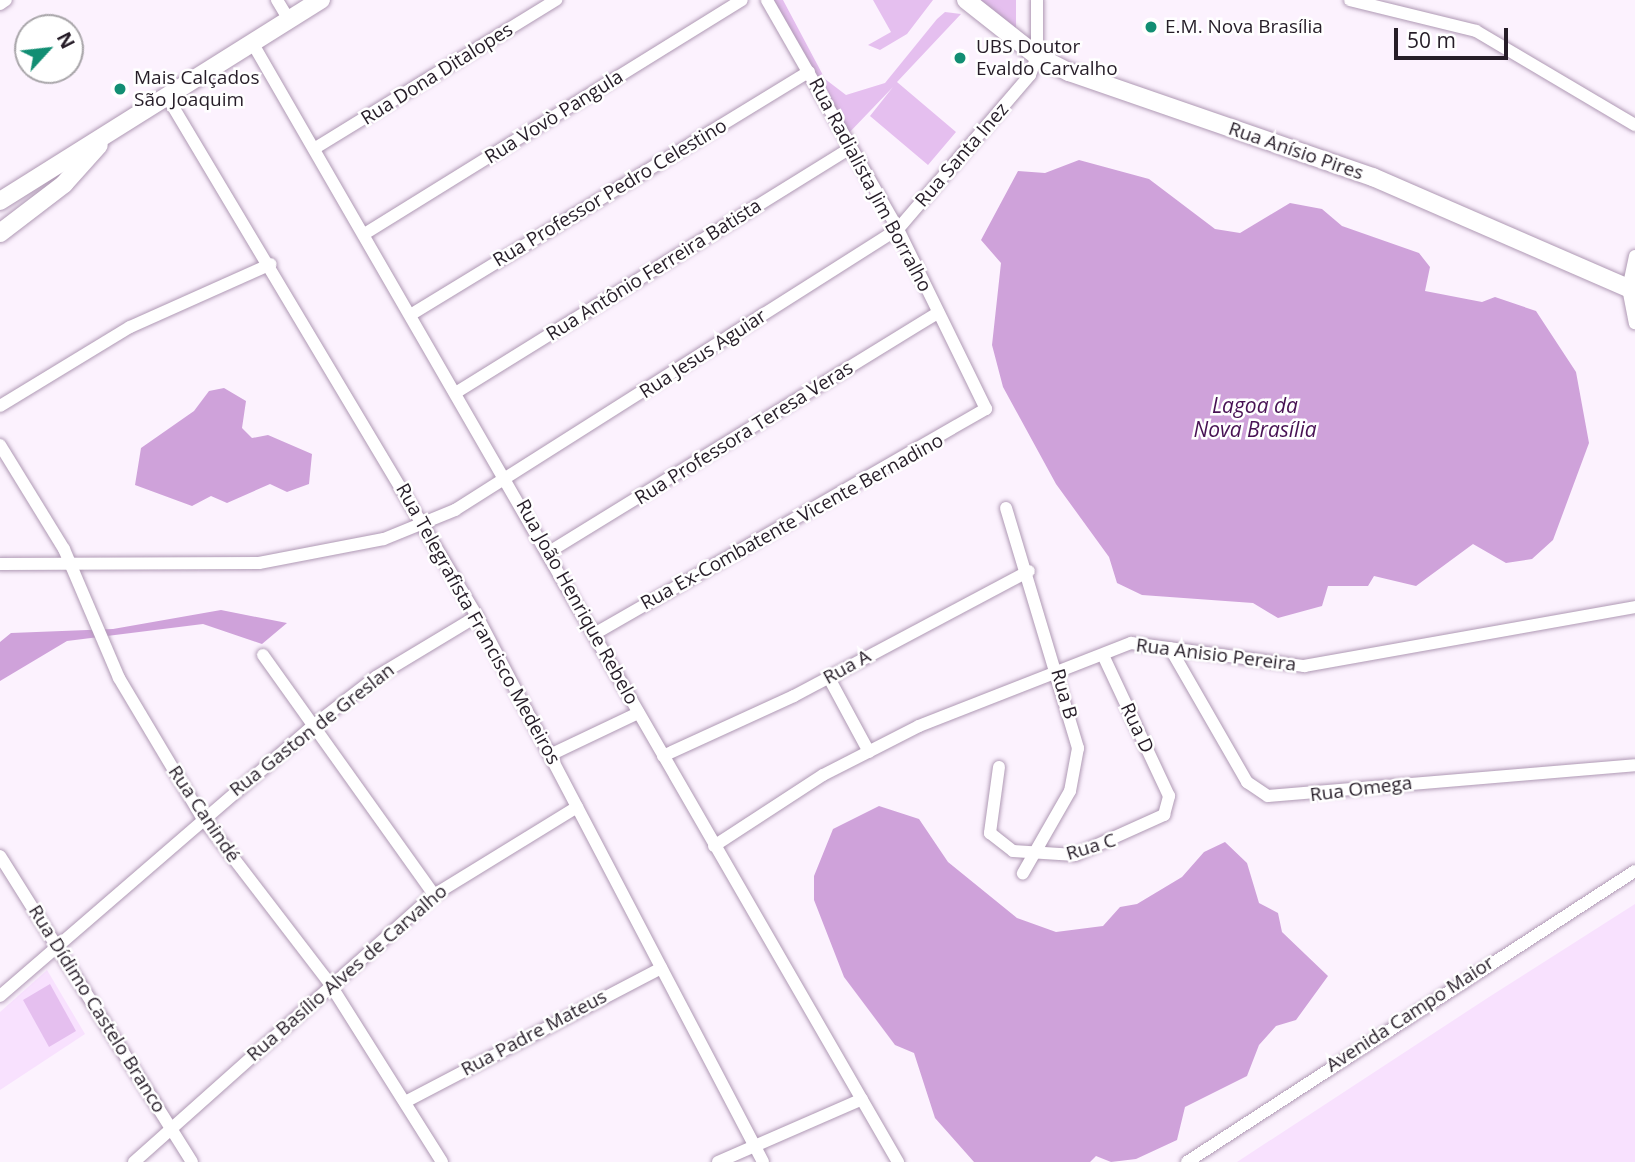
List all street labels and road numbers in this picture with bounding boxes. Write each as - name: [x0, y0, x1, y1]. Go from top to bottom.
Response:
- street label: Rua Dona Ditalopes: [357, 18, 517, 130]
- street label: Rua Vovò Pangula: [481, 65, 627, 169]
- street label: Rua Radialista Jim Borralho: [804, 74, 936, 296]
- street label: Rua Santa Inez: [911, 98, 1013, 212]
- street label: Rua Professor Pedro Celestino: [489, 114, 731, 272]
- street label: Rua Anísio Pires: [1226, 117, 1366, 185]
- street label: Rua Antônio Ferreira Batista: [542, 194, 766, 346]
- street label: Rua Jesus Aguiar: [635, 305, 771, 403]
- street label: Rua Professora Teresa Veras: [631, 356, 857, 510]
- street label: Rua Ex-Combatente Vicente Bernadino: [637, 429, 947, 615]
- street label: Rua Telegrafista Francisco Medeiros: [391, 479, 565, 769]
- street label: Rua João Henrique Rebelo: [511, 495, 643, 709]
- street label: Rua Anisio Pereira: [1135, 634, 1297, 676]
- street label: Rua A: [819, 645, 875, 689]
- street label: Rua Gaston de Greslan: [225, 659, 399, 801]
- street label: Rua B: [1046, 666, 1082, 722]
- street label: Rua D: [1116, 699, 1158, 757]
- street label: Rua Canindé: [163, 761, 245, 867]
- street label: Rua Omega: [1309, 771, 1413, 807]
- street label: Rua C: [1063, 829, 1119, 865]
- street label: Rua Basílio Alves de Carvalho: [242, 880, 452, 1066]
- street label: Rua Dídimo Castelo Branco: [24, 901, 170, 1117]
- street label: Avenida Campo Maior: [1322, 951, 1498, 1077]
- street label: Rua Padre Mateus: [457, 985, 611, 1081]

